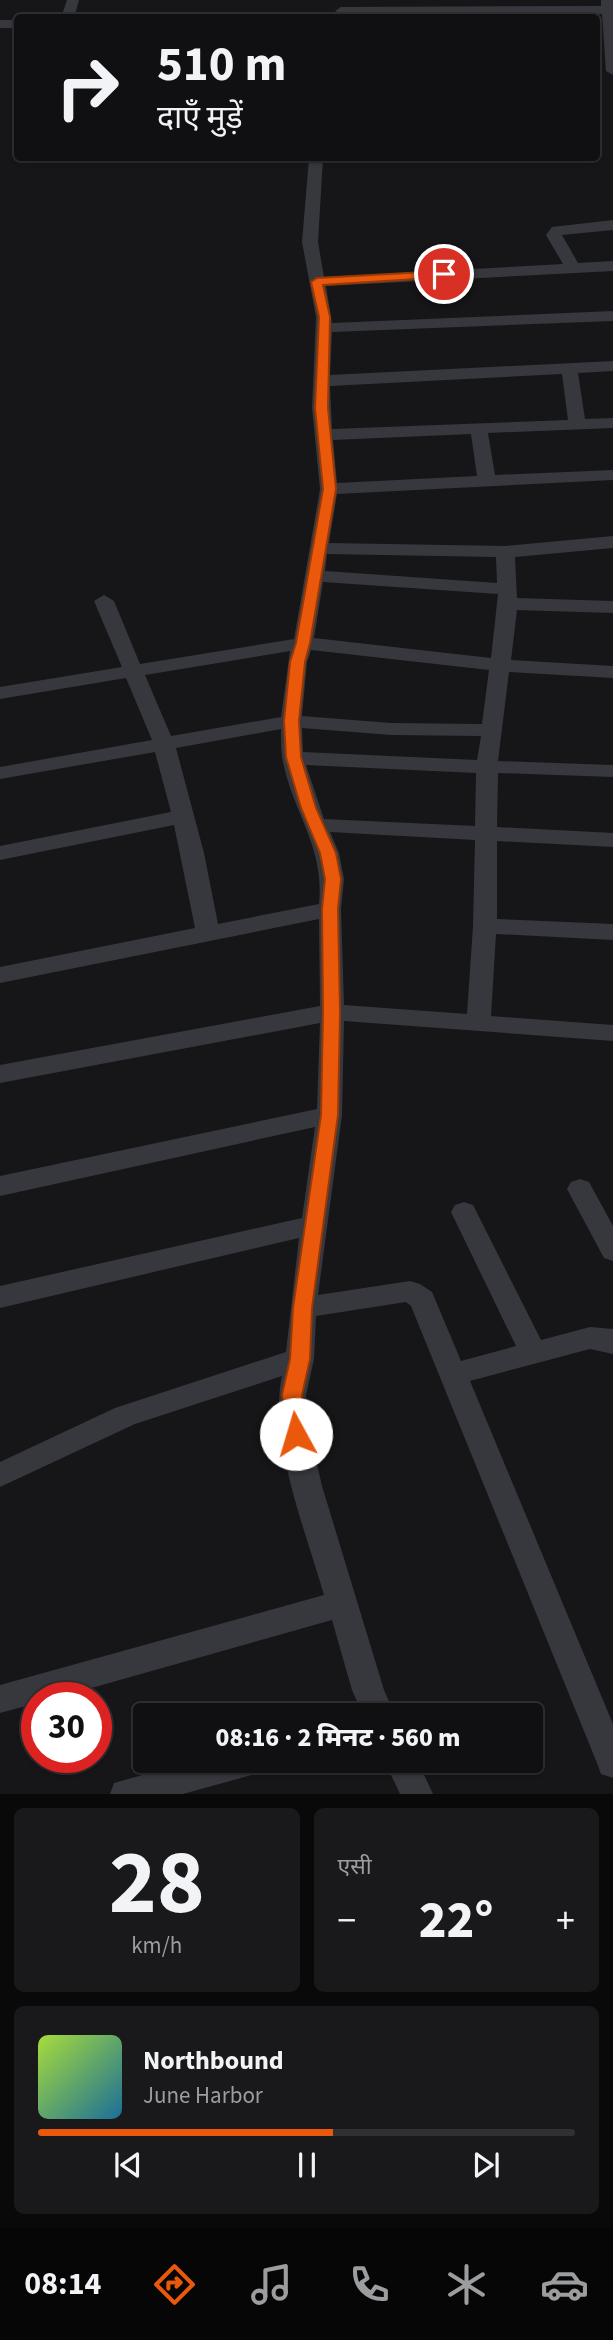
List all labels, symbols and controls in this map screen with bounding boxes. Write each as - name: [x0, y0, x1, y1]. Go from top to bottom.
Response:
- text: 510 m: [157, 30, 286, 100]
- icon: right: [42, 42, 133, 133]
- text: दाएँ मुड़ें: [157, 95, 243, 141]
- pin: [414, 244, 474, 304]
- icon: arrive: [425, 255, 463, 293]
- position arrow: [259, 1397, 333, 1471]
- speed limit sign: 30: [21, 1682, 112, 1773]
- text: 08:16 · 2 मिनट · 560 m: [216, 1719, 460, 1756]
- text: 28: [109, 1819, 205, 1948]
- text: एसी: [338, 1850, 372, 1883]
- text: 22°: [419, 1884, 494, 1958]
- text: −: [338, 1894, 356, 1948]
- text: +: [556, 1894, 575, 1948]
- text: km/h: [131, 1929, 182, 1962]
- text: Northbound: [143, 2042, 284, 2079]
- text: June Harbor: [143, 2079, 263, 2112]
- icon: previous: [109, 2146, 147, 2184]
- icon: pause: [288, 2146, 326, 2184]
- icon: next: [467, 2146, 505, 2184]
- icon: directions: [150, 2260, 199, 2309]
- icon: music: [247, 2260, 296, 2309]
- icon: phone: [345, 2260, 394, 2309]
- icon: climate: [442, 2260, 491, 2309]
- icon: car: [540, 2260, 589, 2309]
- text: 08:14: [24, 2261, 101, 2307]

